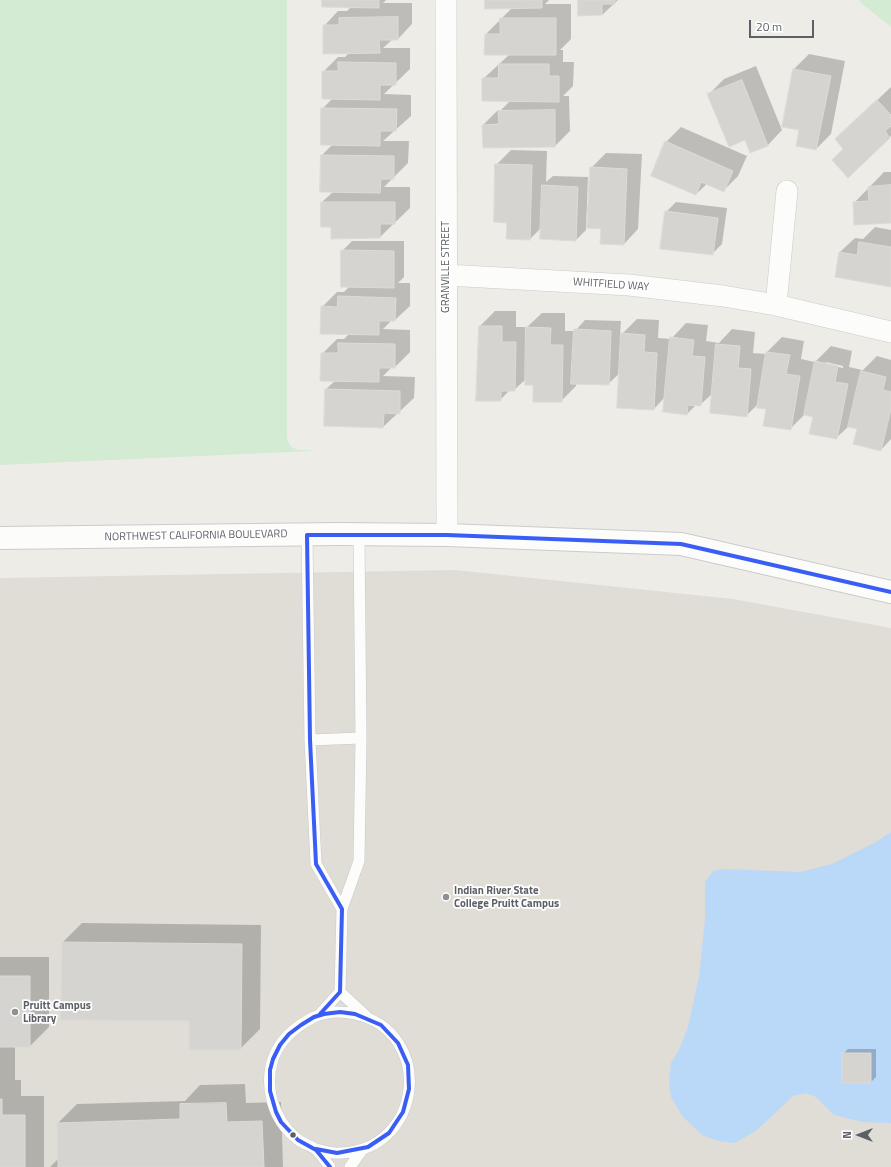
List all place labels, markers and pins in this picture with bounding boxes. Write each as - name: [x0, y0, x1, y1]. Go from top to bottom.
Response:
- place label: Indian River State College Pruitt Campus: [454, 884, 559, 910]
- marker: Indian River State College Pruitt Campus: [441, 892, 451, 902]
- place label: Pruitt Campus Library: [23, 999, 91, 1025]
- marker: Pruitt Campus Library: [10, 1007, 20, 1017]
- unlabelled marker: [288, 1130, 298, 1140]

